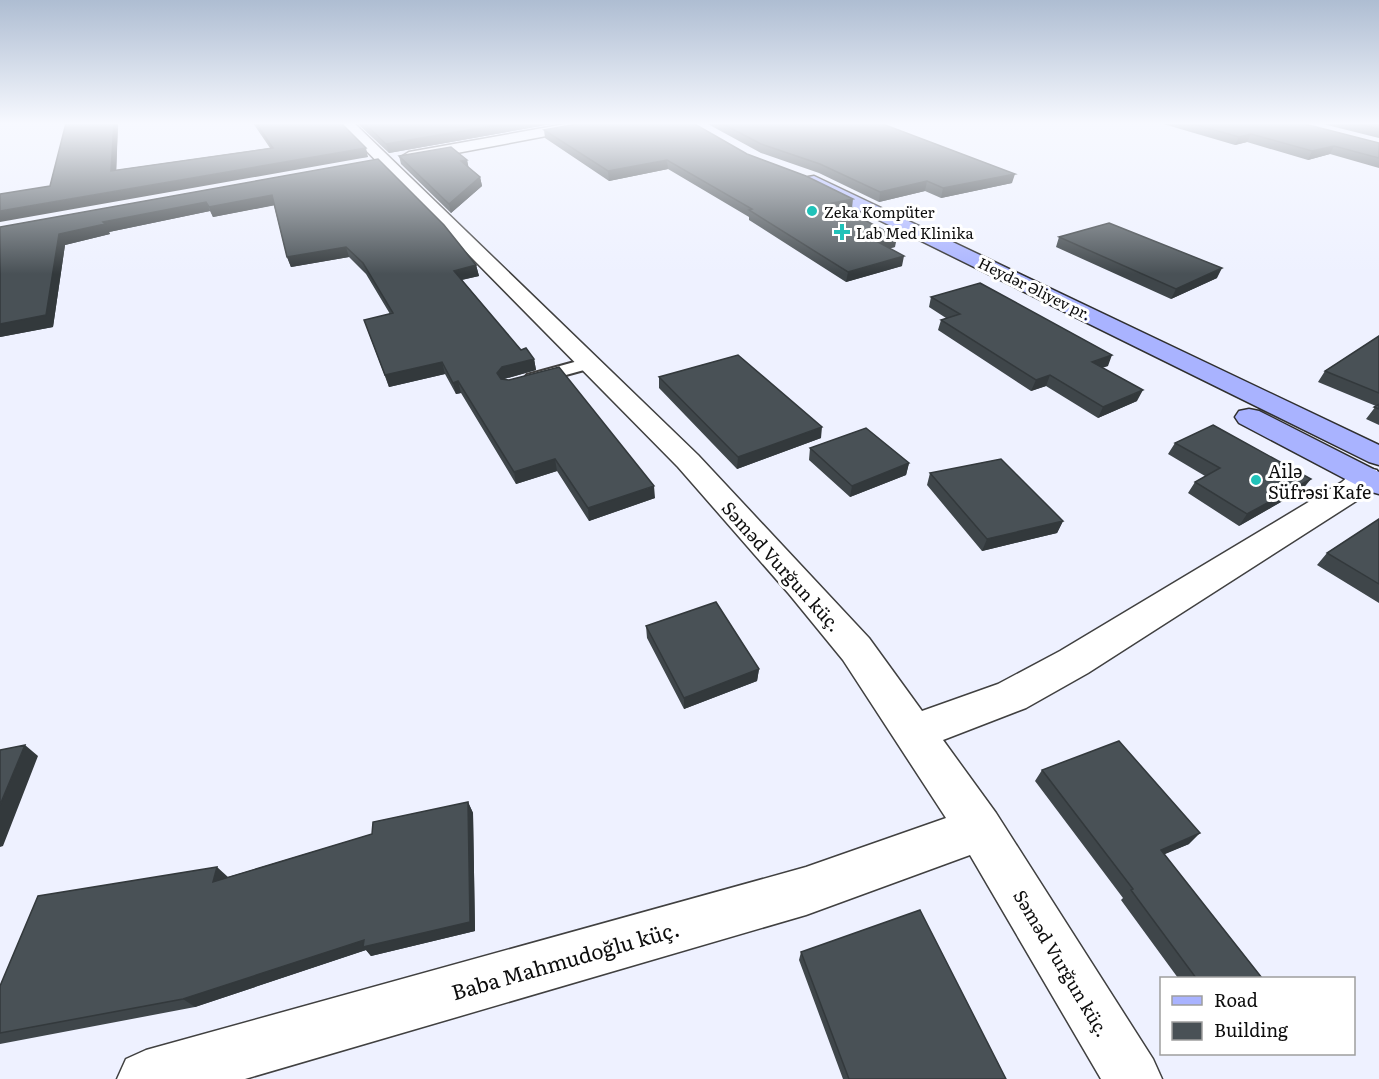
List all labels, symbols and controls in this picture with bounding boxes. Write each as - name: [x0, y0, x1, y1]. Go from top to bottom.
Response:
- place label: Zeka Kompüter: [824, 200, 935, 223]
- marker: Zeka Kompüter: [805, 204, 819, 218]
- place label: Lab Med Klinika: [856, 221, 974, 244]
- marker: Lab Med Klinika: [833, 223, 851, 241]
- street label: Heydər Əliyev pr.: [975, 251, 1095, 325]
- place label: Ailə Süfrəsi Kafe: [1268, 457, 1371, 505]
- marker: Ailə Süfrəsi Kafe: [1249, 473, 1263, 487]
- street label: Səməd Vurğun küç.: [716, 495, 848, 637]
- street label: Səməd Vurğun küç.: [1007, 884, 1117, 1042]
- street label: Baba Mahmudoğlu küç.: [447, 912, 683, 1006]
- legend: [1160, 977, 1355, 1055]
- text: Road: [1214, 986, 1258, 1013]
- text: Building: [1214, 1016, 1289, 1043]

